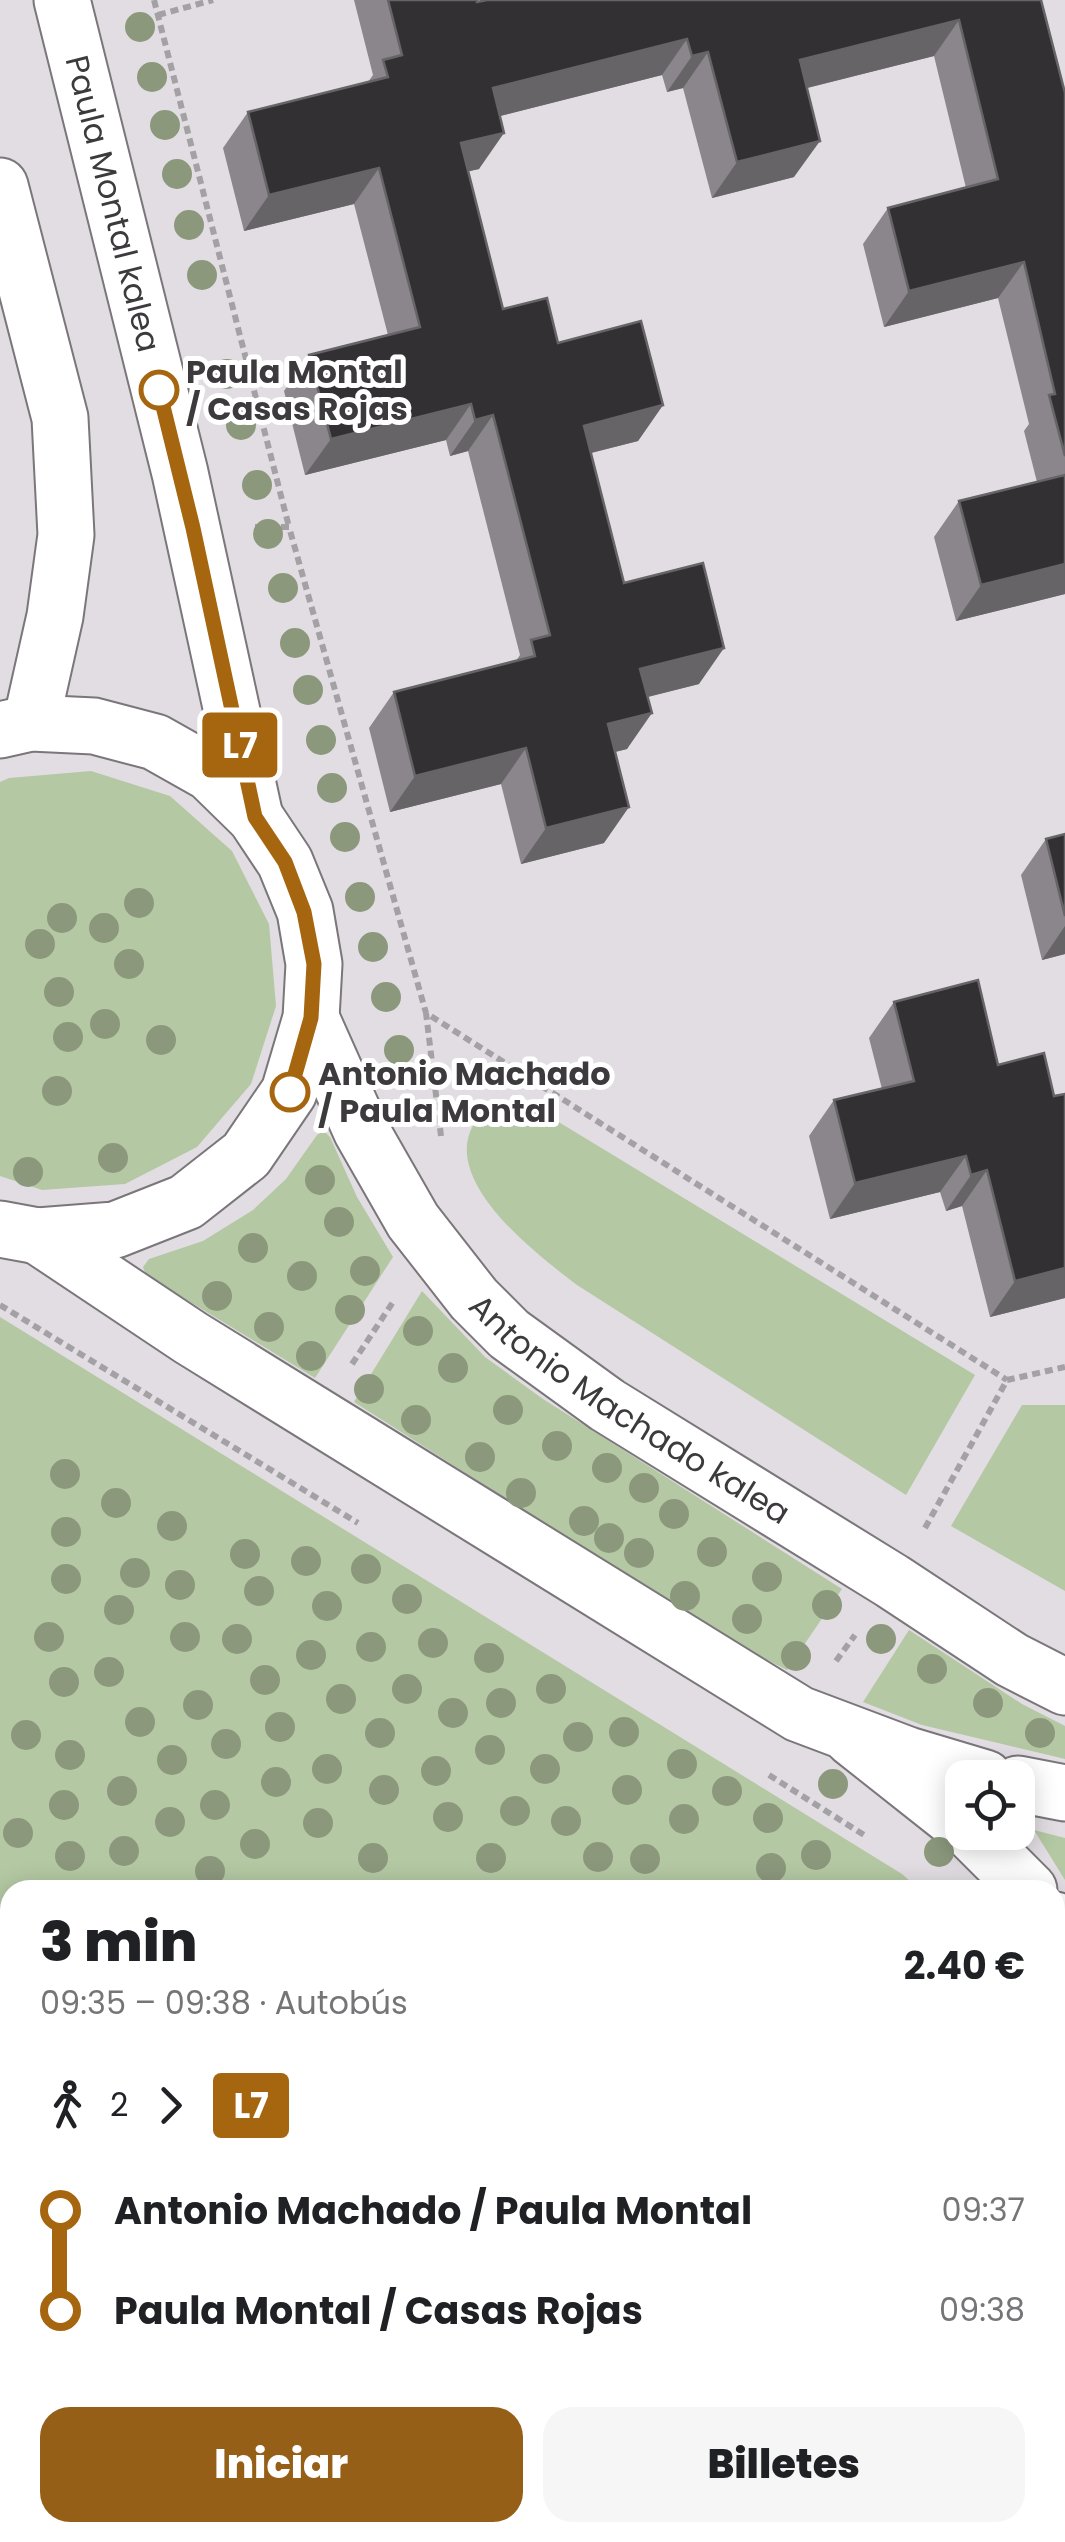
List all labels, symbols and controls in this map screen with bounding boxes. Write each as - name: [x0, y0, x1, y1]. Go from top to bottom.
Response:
- street label: Paula Montal kalea: [55, 50, 172, 357]
- place label: Paula Montal / Casas Rojas: [186, 349, 408, 431]
- marker: Paula Montal / Casas Rojas: [140, 371, 178, 409]
- line badge: L7: [195, 712, 285, 778]
- text: L7: [222, 721, 258, 770]
- place label: Antonio Machado / Paula Montal: [318, 1051, 611, 1133]
- marker: Antonio Machado / Paula Montal: [271, 1073, 309, 1111]
- street label: Antonio Machado kalea: [459, 1284, 799, 1535]
- map controls: [945, 1760, 1035, 1850]
- button: locate: [945, 1760, 1035, 1850]
- text: 3 min: [40, 1903, 197, 1980]
- text: 2.40 €: [904, 1939, 1025, 1992]
- text: 09:35 – 09:38 · Autobús: [40, 1980, 408, 2025]
- icon: walk: [40, 2078, 95, 2133]
- icon: forward: [143, 2078, 198, 2133]
- text: L7: [233, 2081, 269, 2130]
- text: 2: [110, 2082, 128, 2127]
- text: Antonio Machado / Paula Montal: [114, 2184, 752, 2237]
- text: 09:37: [942, 2187, 1025, 2232]
- text: Paula Montal / Casas Rojas: [114, 2284, 643, 2337]
- text: 09:38: [939, 2287, 1025, 2332]
- button: Iniciar: [40, 2407, 523, 2522]
- button: Billetes: [543, 2407, 1025, 2522]

